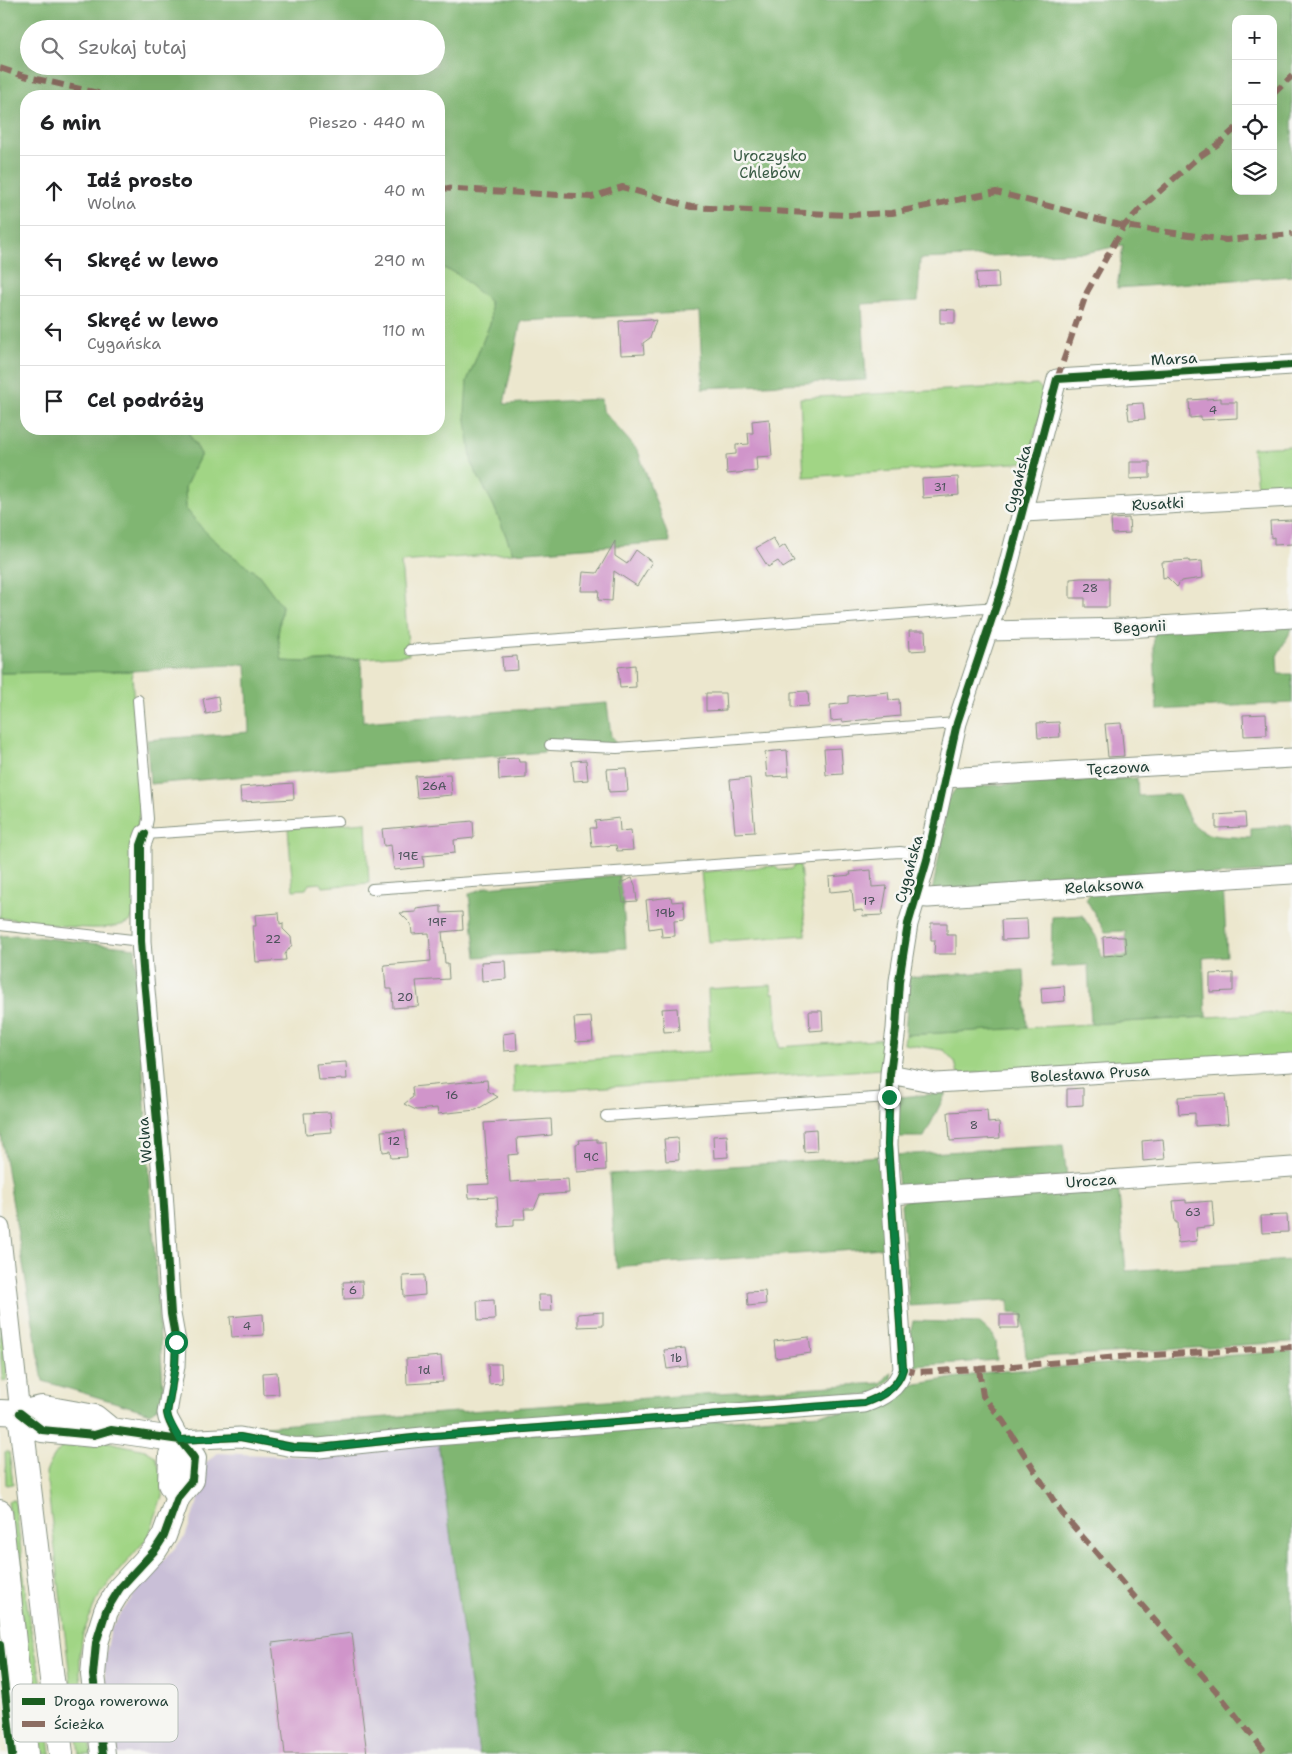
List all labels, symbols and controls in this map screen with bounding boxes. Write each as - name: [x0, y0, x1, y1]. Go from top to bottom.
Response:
- map controls: [1232, 15, 1277, 195]
- button: +: [1232, 15, 1277, 60]
- search box: [20, 20, 445, 75]
- icon: search: [38, 34, 66, 62]
- text: Szukaj tutaj: [78, 35, 187, 60]
- button: −: [1232, 60, 1277, 105]
- button: locate: [1232, 105, 1277, 150]
- text: 6 min: [40, 109, 101, 137]
- text: Pieszo · 440 m: [309, 112, 425, 133]
- park label: Uroczysko Chlebów: [733, 146, 807, 183]
- button: layers: [1232, 150, 1277, 195]
- text: Idź prosto: [87, 168, 193, 193]
- icon: ahead: [40, 177, 68, 205]
- text: 40 m: [383, 180, 425, 201]
- text: Wolna: [87, 193, 136, 214]
- icon: left: [40, 247, 68, 275]
- text: Skręć w lewo: [87, 248, 219, 273]
- text: 290 m: [373, 250, 425, 271]
- text: Skręć w lewo: [87, 308, 219, 333]
- icon: left: [40, 317, 68, 345]
- text: 110 m: [382, 320, 425, 341]
- text: Cygańska: [87, 333, 161, 354]
- street label: Marsa: [1150, 348, 1198, 370]
- icon: arrive: [40, 387, 68, 415]
- text: Cel podróży: [87, 388, 204, 413]
- house number: 4: [1209, 402, 1217, 418]
- street label: Cygańska: [1000, 442, 1036, 515]
- house number: 31: [934, 479, 946, 495]
- street label: Rusałki: [1131, 493, 1185, 515]
- house number: 28: [1082, 580, 1098, 596]
- street label: Begonii: [1113, 616, 1167, 638]
- street label: Tęczowa: [1086, 756, 1151, 780]
- house number: 26A: [422, 778, 447, 794]
- street label: Cygańska: [890, 832, 928, 905]
- house number: 19E: [398, 848, 418, 864]
- street label: Relaksowa: [1064, 873, 1145, 899]
- house number: 17: [863, 893, 875, 909]
- house number: 19b: [655, 905, 675, 921]
- house number: 19F: [427, 914, 447, 930]
- house number: 22: [265, 931, 281, 947]
- house number: 20: [397, 989, 413, 1005]
- street label: Bolesława Prusa: [1030, 1061, 1151, 1087]
- route end: [878, 1086, 901, 1109]
- house number: 16: [445, 1087, 459, 1103]
- street label: Wolna: [133, 1116, 157, 1164]
- house number: 8: [970, 1117, 978, 1133]
- house number: 12: [388, 1133, 400, 1149]
- house number: 9C: [583, 1149, 599, 1165]
- street label: Urocza: [1065, 1169, 1118, 1193]
- house number: 63: [1185, 1204, 1201, 1220]
- house number: 6: [349, 1282, 357, 1298]
- house number: 4: [243, 1318, 251, 1334]
- route start: [165, 1331, 188, 1354]
- house number: 1b: [670, 1350, 682, 1366]
- house number: 1d: [418, 1362, 431, 1378]
- legend: [12, 1684, 178, 1742]
- text: Droga rowerowa: [54, 1692, 169, 1710]
- text: Ścieżka: [54, 1715, 104, 1733]

